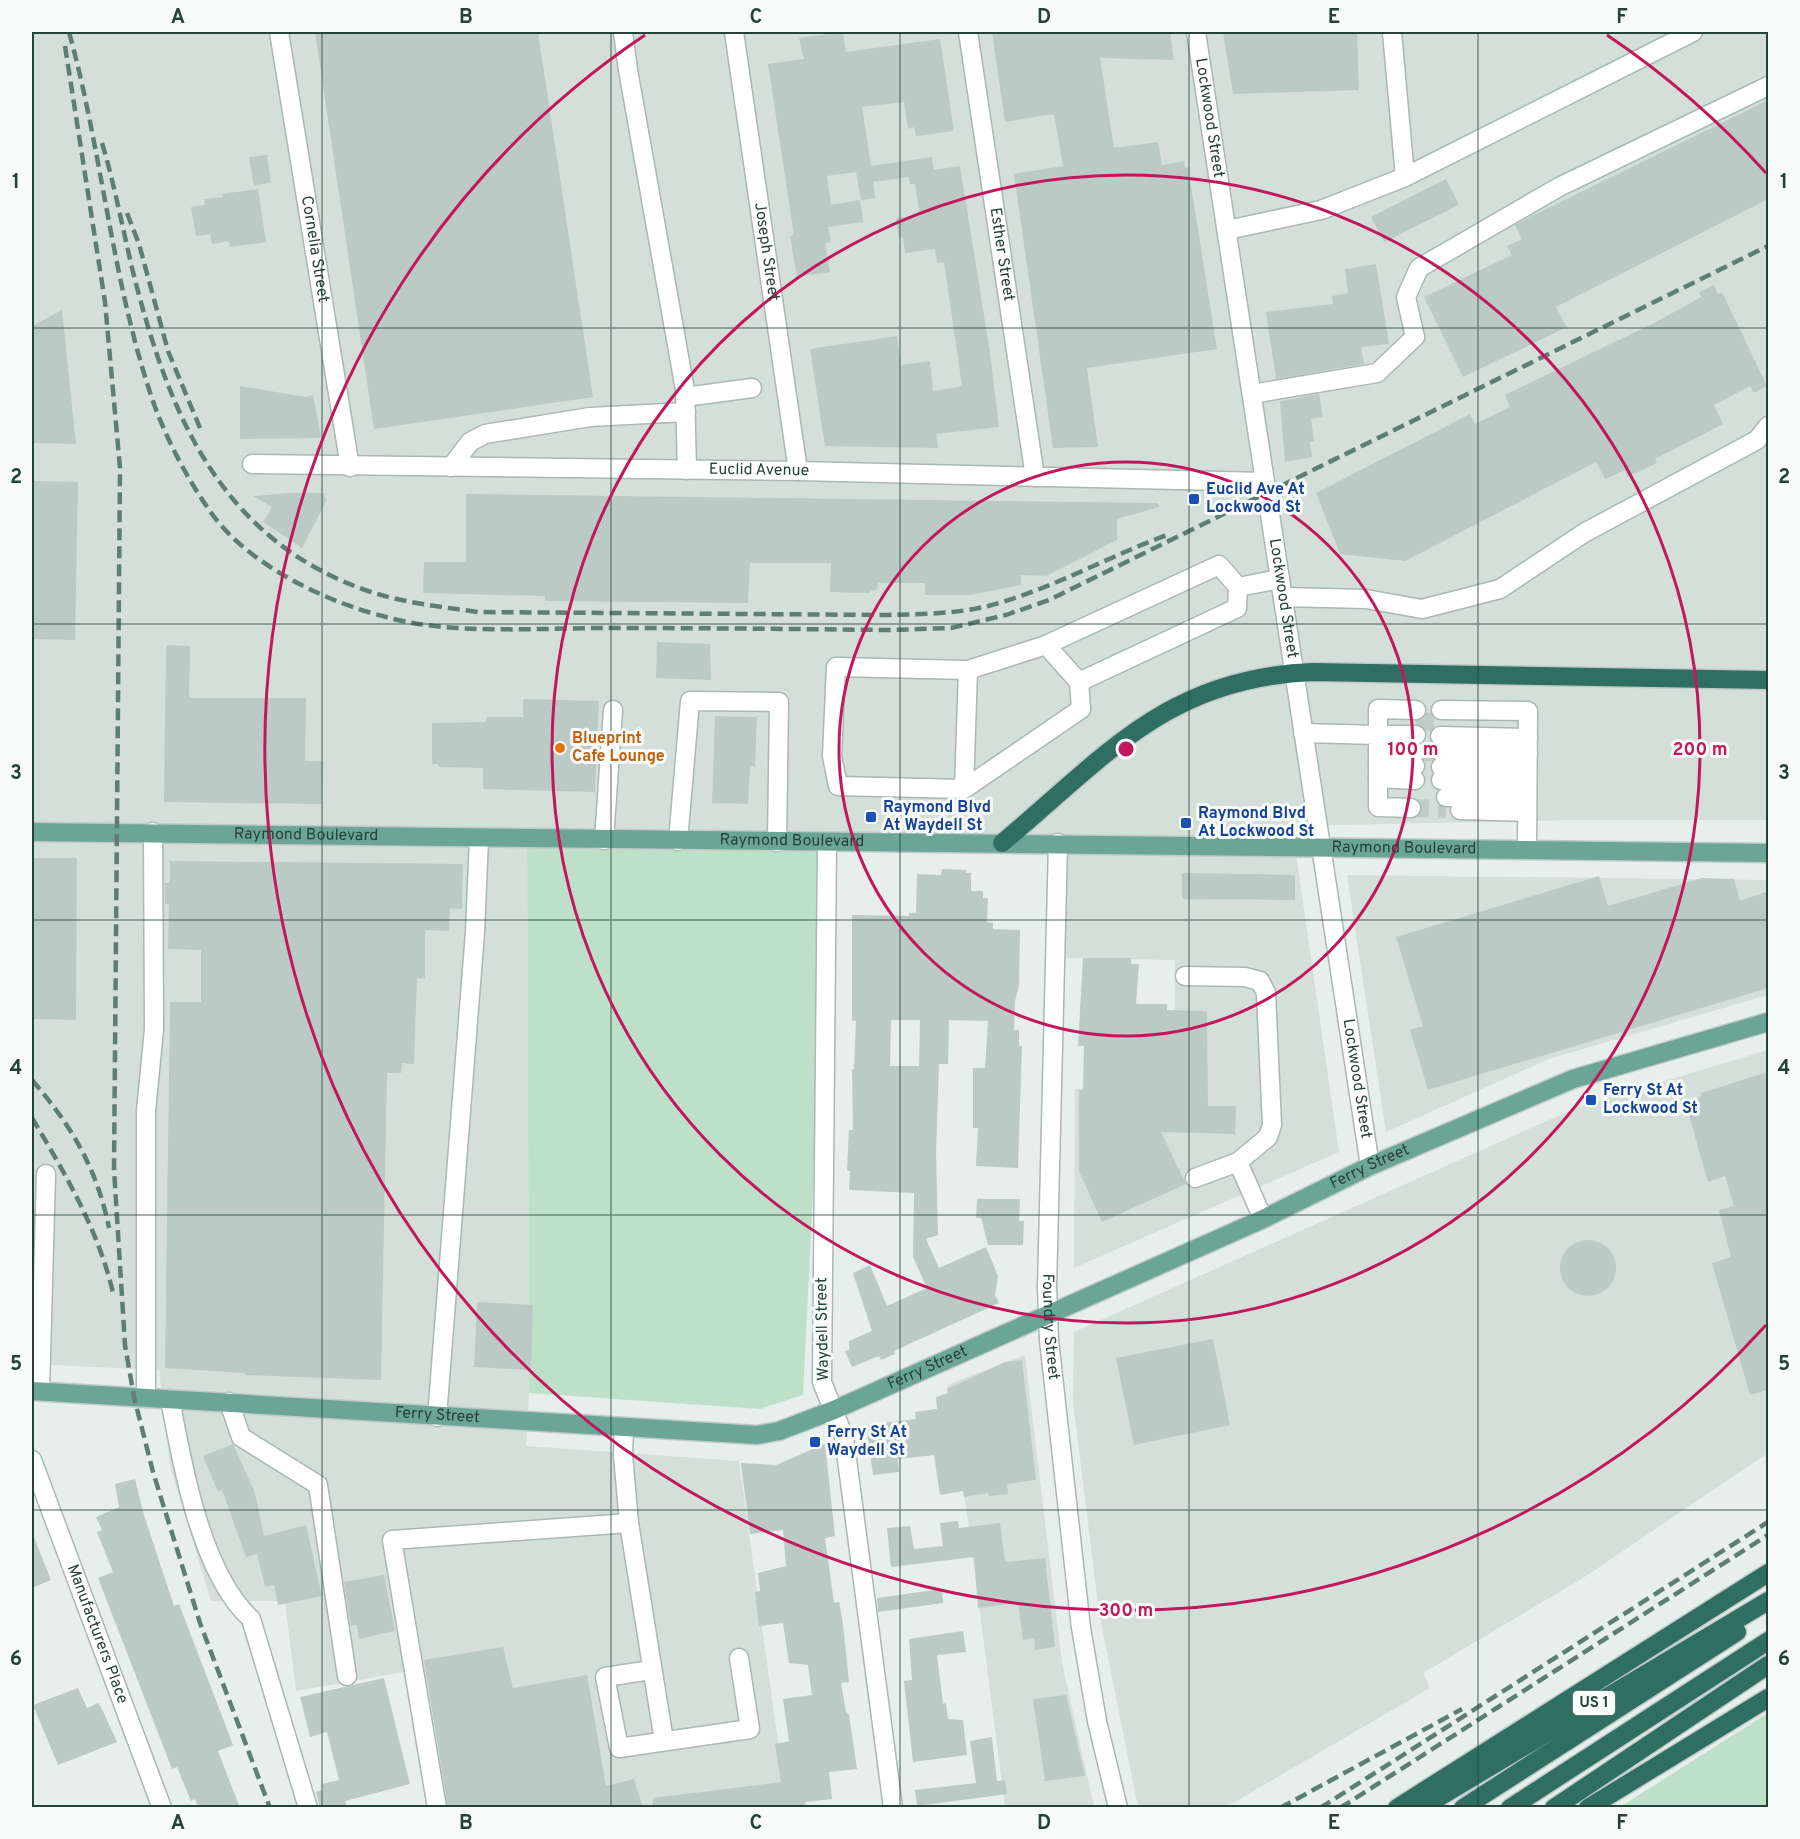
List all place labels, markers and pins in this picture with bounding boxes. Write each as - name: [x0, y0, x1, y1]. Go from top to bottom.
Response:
- place label: Euclid Ave At Lockwood St: [1206, 480, 1305, 518]
- marker: Euclid Ave At Lockwood St: [1187, 492, 1201, 506]
- place label: Blueprint Cafe Lounge: [572, 729, 665, 767]
- centre of rings: [1116, 739, 1136, 759]
- marker: Blueprint Cafe Lounge: [553, 741, 567, 755]
- place label: Raymond Blvd At Waydell St: [883, 798, 991, 836]
- place label: Raymond Blvd At Lockwood St: [1198, 804, 1314, 842]
- marker: Raymond Blvd At Waydell St: [864, 810, 878, 824]
- marker: Raymond Blvd At Lockwood St: [1179, 816, 1193, 830]
- place label: Ferry St At Lockwood St: [1603, 1081, 1698, 1119]
- marker: Ferry St At Lockwood St: [1584, 1093, 1598, 1107]
- place label: Ferry St At Waydell St: [827, 1423, 907, 1461]
- marker: Ferry St At Waydell St: [808, 1435, 822, 1449]

